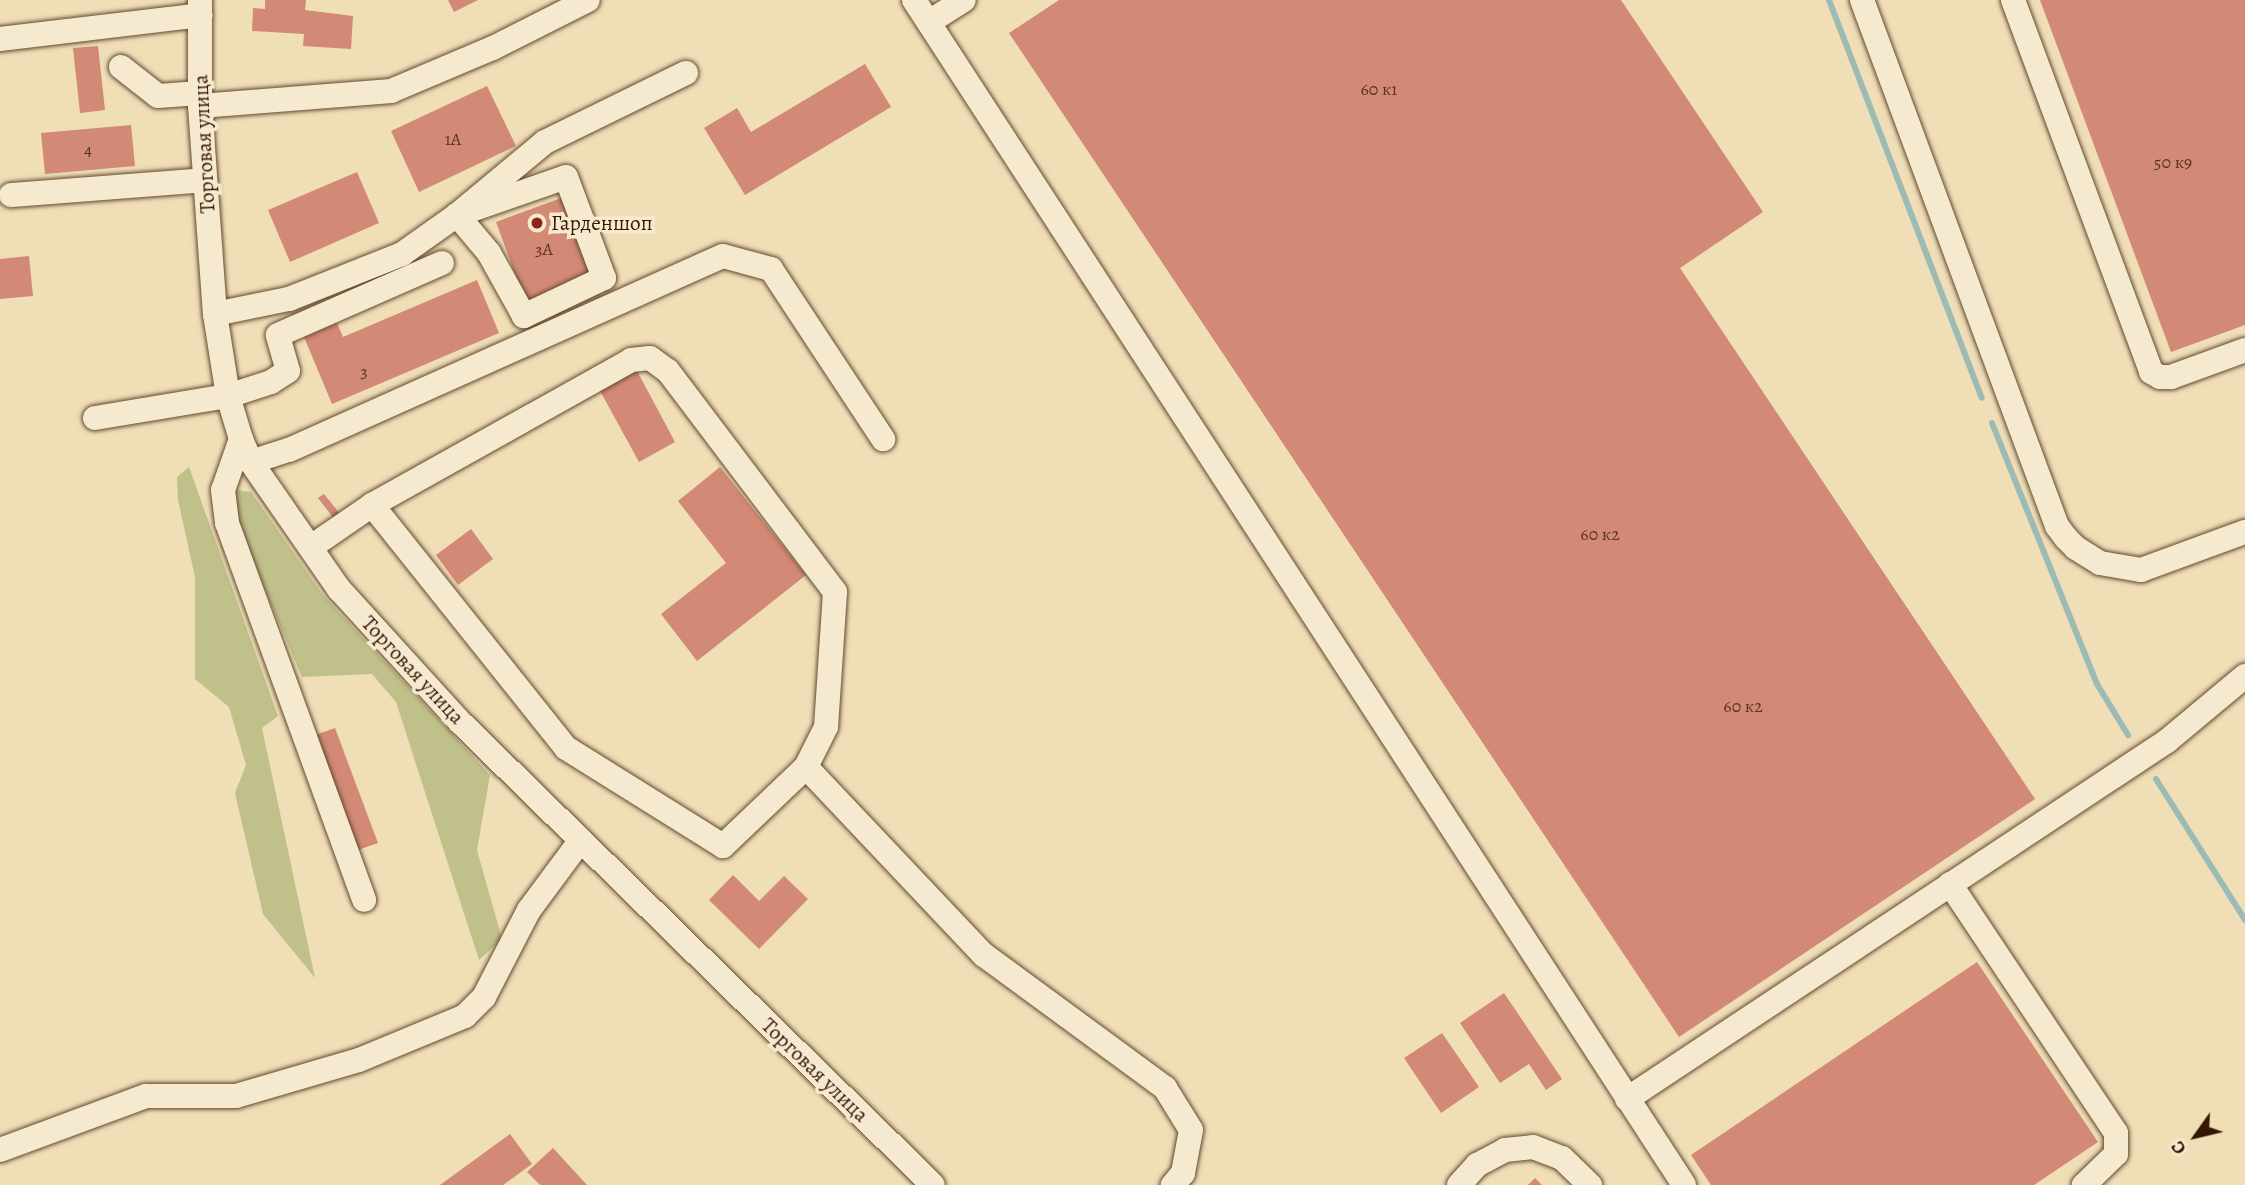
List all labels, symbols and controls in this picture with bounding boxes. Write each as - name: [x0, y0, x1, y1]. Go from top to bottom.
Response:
- street label: Торговая улица: [188, 74, 220, 214]
- house number: 60 к1: [1361, 78, 1397, 100]
- house number: 1А: [445, 128, 461, 150]
- house number: 4: [84, 138, 92, 160]
- house number: 50 к9: [2154, 151, 2192, 173]
- place label: Гарденшоп: [551, 210, 653, 236]
- marker: Гарденшоп: [529, 215, 545, 231]
- house number: 3А: [535, 238, 553, 260]
- house number: 3: [360, 360, 368, 382]
- house number: 60 к2: [1580, 523, 1620, 545]
- street label: Торговая улица: [356, 611, 470, 729]
- house number: 60 к2: [1723, 695, 1763, 717]
- street label: Торговая улица: [756, 1013, 874, 1127]
- north arrow: [2161, 1101, 2231, 1171]
- text: С: [2165, 1136, 2193, 1160]

